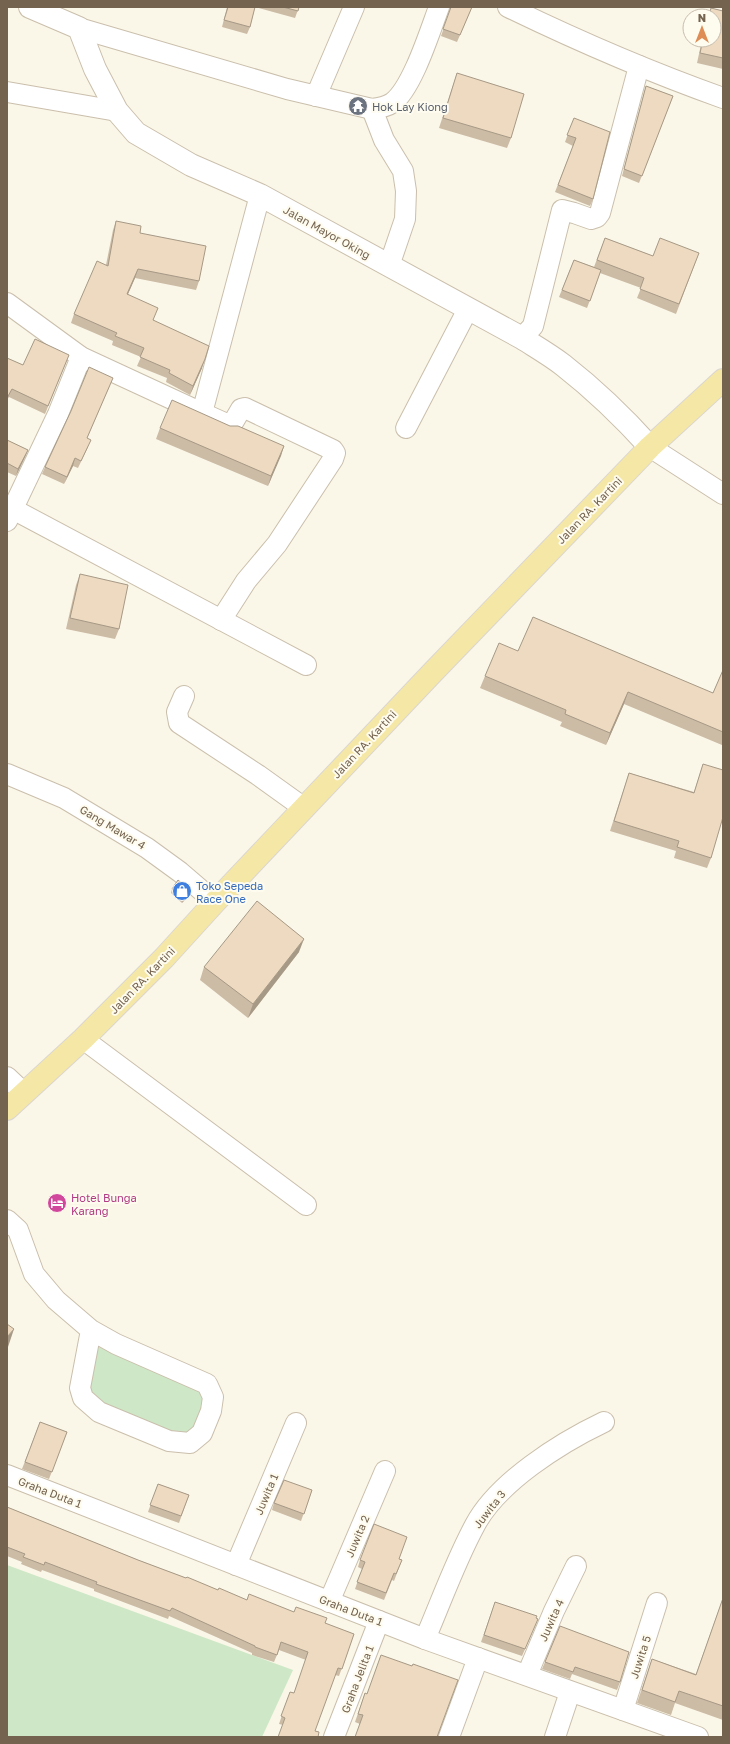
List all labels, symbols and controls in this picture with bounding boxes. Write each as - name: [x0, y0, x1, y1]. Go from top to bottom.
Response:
- north arrow: [682, 8, 722, 48]
- text: N: [698, 11, 706, 24]
- temple icon: Hok Lay Kiong: [347, 95, 369, 117]
- place label: Hok Lay Kiong: [372, 100, 448, 113]
- street label: Jalan Mayor Oking: [281, 203, 373, 261]
- street label: Jalan RA. Kartini: [554, 474, 624, 546]
- street label: Jalan RA. Kartini: [329, 707, 399, 781]
- street label: Gang Mawar 4: [78, 802, 149, 852]
- place label: Toko Sepeda Race One: [196, 879, 263, 905]
- shop icon: Toko Sepeda Race One: [171, 880, 193, 902]
- street label: Jalan RA. Kartini: [107, 944, 177, 1016]
- place label: Hotel Bunga Karang: [71, 1191, 137, 1217]
- hotel icon: Hotel Bunga Karang: [46, 1192, 68, 1214]
- street label: Juwita 1: [252, 1472, 280, 1516]
- street label: Graha Duta 1: [16, 1474, 84, 1510]
- street label: Juwita 3: [470, 1487, 508, 1531]
- street label: Juwita 2: [342, 1513, 372, 1559]
- street label: Graha Duta 1: [317, 1592, 385, 1628]
- street label: Juwita 4: [536, 1597, 566, 1643]
- street label: Juwita 5: [627, 1634, 653, 1680]
- street label: Graha Jelita 1: [338, 1643, 376, 1715]

